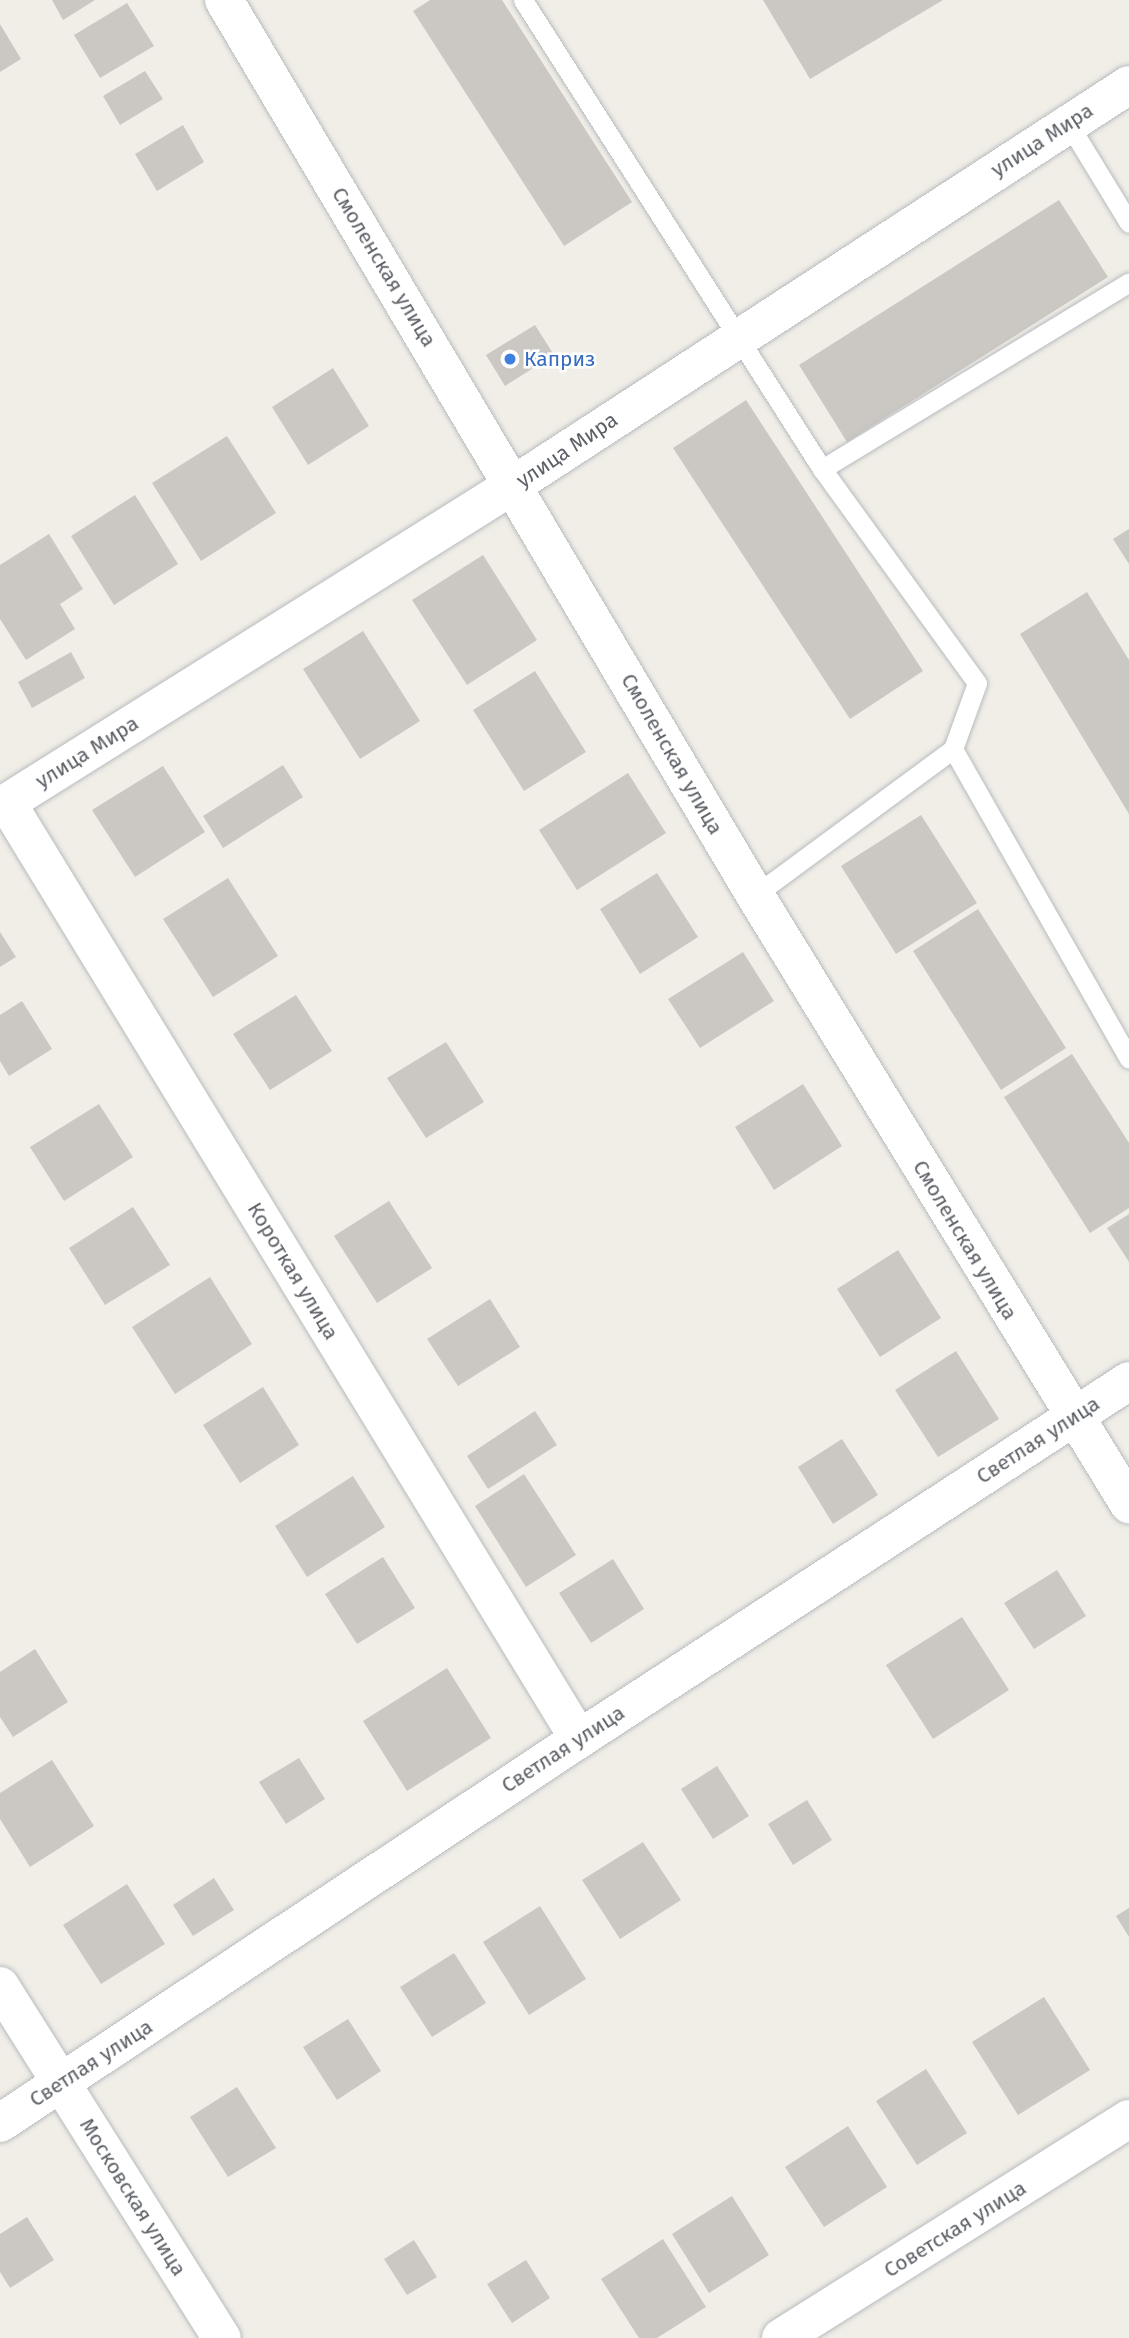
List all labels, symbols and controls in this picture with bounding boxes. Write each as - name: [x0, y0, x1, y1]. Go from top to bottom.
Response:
- street label: улица Мира: [986, 98, 1098, 182]
- street label: Смоленская улица: [326, 183, 442, 351]
- place label: Каприз: [524, 346, 596, 372]
- marker: Каприз: [502, 351, 518, 367]
- street label: улица Мира: [512, 407, 622, 493]
- street label: Смоленская улица: [616, 669, 728, 839]
- street label: улица Мира: [31, 710, 143, 794]
- street label: Смоленская улица: [907, 1156, 1023, 1324]
- street label: Короткая улица: [242, 1198, 344, 1344]
- street label: Светлая улица: [972, 1391, 1104, 1489]
- street label: Светлая улица: [497, 1700, 629, 1798]
- street label: Светлая улица: [25, 2014, 157, 2112]
- street label: Московская улица: [74, 2114, 192, 2280]
- street label: Советская улица: [879, 2175, 1031, 2283]

